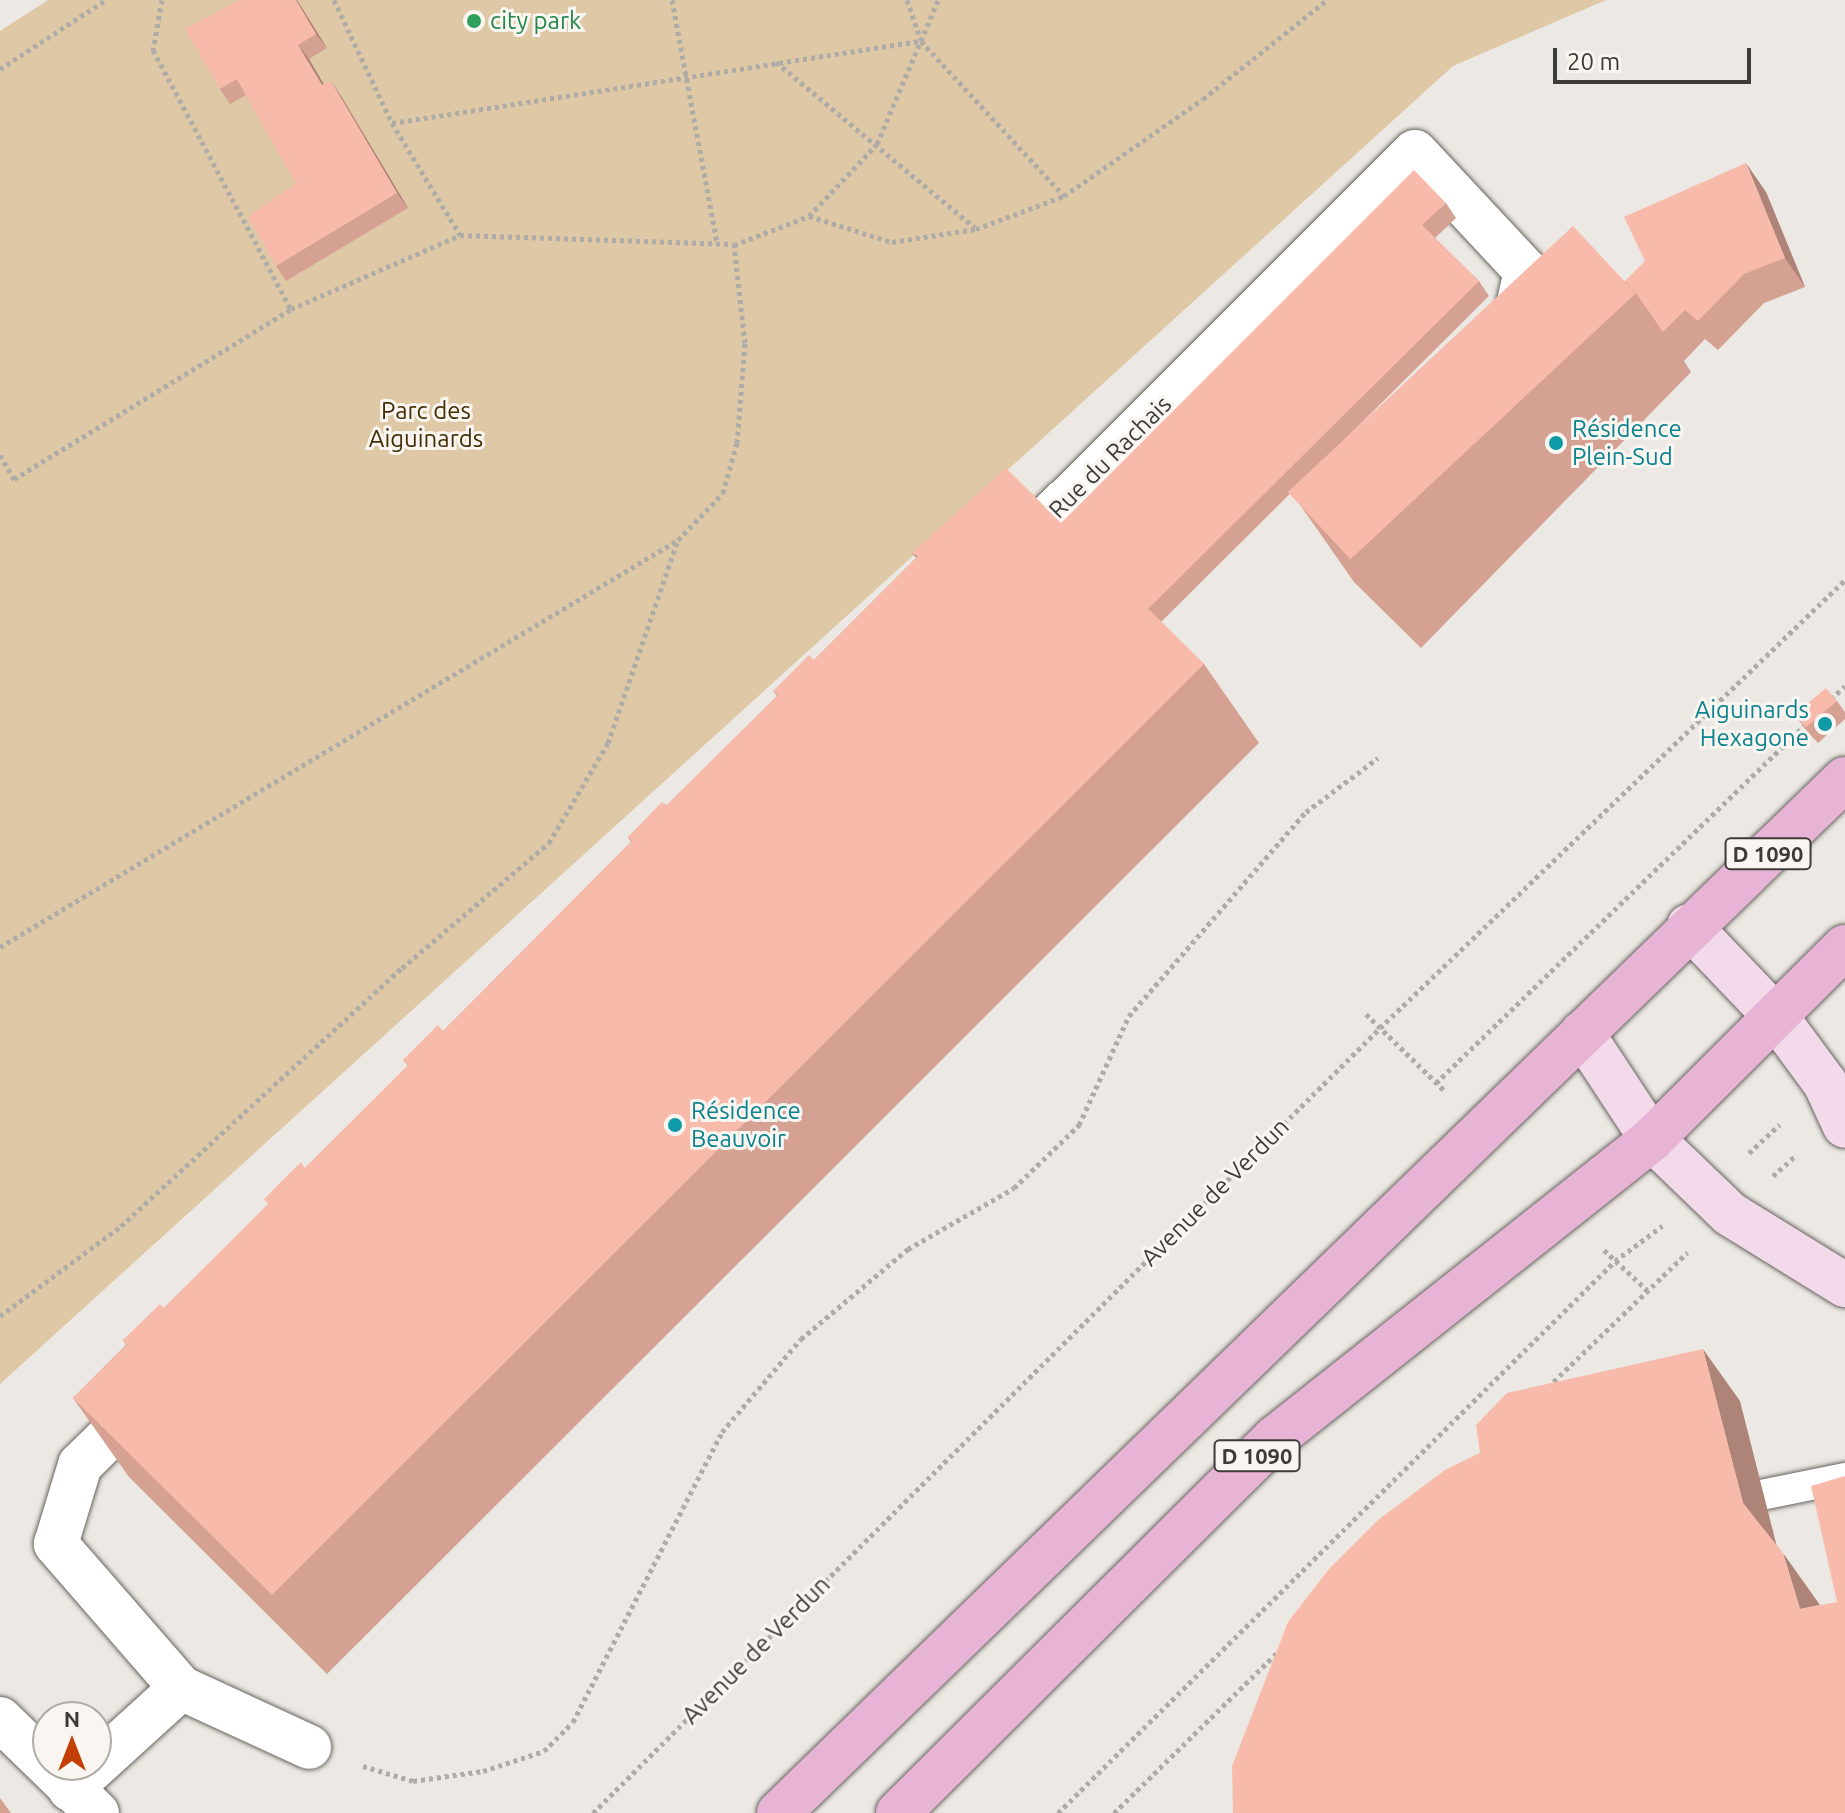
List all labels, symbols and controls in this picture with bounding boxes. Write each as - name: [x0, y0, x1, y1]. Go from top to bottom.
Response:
- place label: city park: [490, 7, 581, 35]
- marker: city park: [465, 12, 483, 30]
- scale bar: [1557, 32, 1755, 82]
- text: 20 m: [1567, 48, 1620, 75]
- street label: Rue du Rachais: [1043, 390, 1177, 524]
- park label: Parc des Aiguinards: [369, 397, 483, 453]
- place label: Résidence Plein-Sud: [1572, 415, 1682, 471]
- marker: Résidence Plein-Sud: [1547, 434, 1565, 452]
- place label: Aiguinards Hexagone: [1695, 696, 1809, 752]
- marker: Aiguinards Hexagone: [1816, 715, 1834, 733]
- road number: D 1090: [1724, 836, 1812, 872]
- place label: Résidence Beauvoir: [691, 1097, 801, 1153]
- street label: Avenue de Verdun: [1135, 1112, 1295, 1272]
- marker: Résidence Beauvoir: [666, 1116, 684, 1134]
- road number: D 1090: [1213, 1438, 1301, 1474]
- street label: Avenue de Verdun: [676, 1570, 836, 1730]
- north arrow: [32, 1701, 112, 1781]
- text: N: [64, 1706, 80, 1731]

